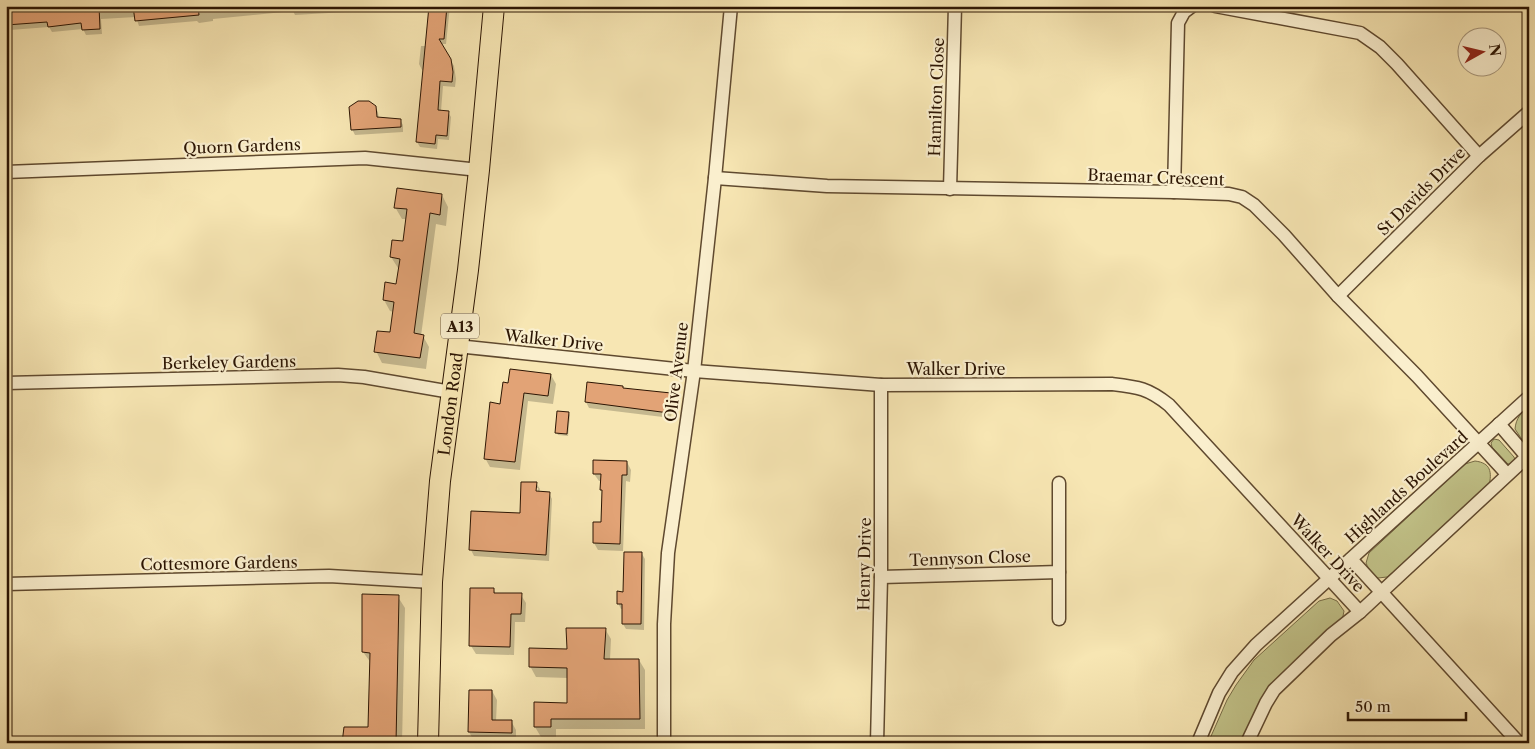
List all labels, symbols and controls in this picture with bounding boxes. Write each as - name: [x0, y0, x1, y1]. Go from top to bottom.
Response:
- north arrow: [1458, 28, 1508, 78]
- street label: Hamilton Close: [924, 37, 948, 157]
- text: N: [1485, 43, 1505, 57]
- street label: Quorn Gardens: [183, 134, 301, 158]
- street label: St Davids Drive: [1373, 143, 1469, 239]
- street label: Braemar Crescent: [1087, 165, 1225, 189]
- road number: A13: [441, 314, 479, 338]
- street label: Olive Avenue: [660, 321, 692, 423]
- street label: Walker Drive: [503, 325, 604, 355]
- street label: Berkeley Gardens: [162, 351, 296, 373]
- street label: London Road: [433, 351, 467, 457]
- street label: Walker Drive: [905, 359, 1006, 379]
- street label: Highlands Boulevard: [1340, 426, 1472, 547]
- street label: Walker Drive: [1286, 509, 1369, 596]
- street label: Henry Drive: [853, 517, 875, 611]
- street label: Tennyson Close: [909, 546, 1031, 570]
- street label: Cottesmore Gardens: [140, 552, 298, 574]
- scale bar: [1348, 689, 1465, 721]
- text: 50 m: [1355, 697, 1391, 716]

